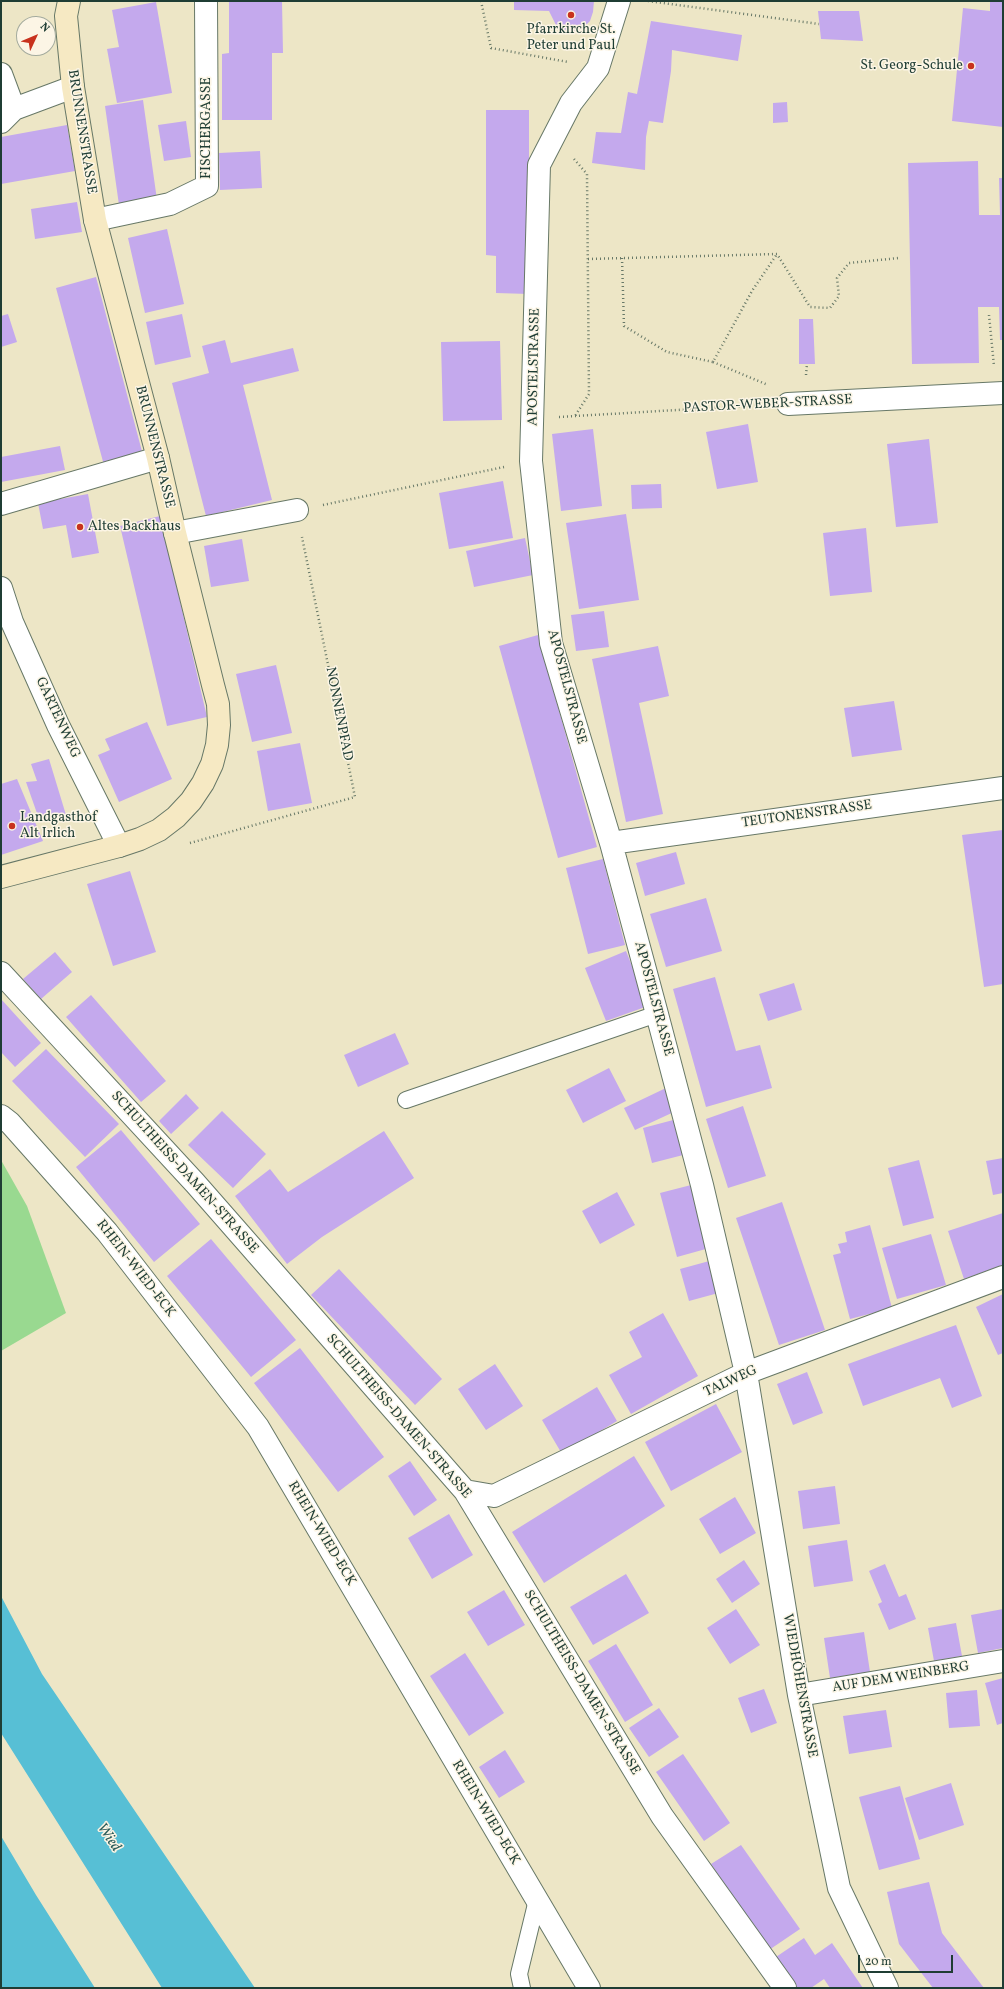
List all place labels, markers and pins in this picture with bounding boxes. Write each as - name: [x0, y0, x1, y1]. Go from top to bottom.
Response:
- marker: Pfarrkirche St. Peter und Paul: [566, 10, 576, 20]
- place label: Pfarrkirche St. Peter und Paul: [527, 22, 615, 54]
- place label: St. Georg-Schule: [860, 58, 963, 74]
- marker: St. Georg-Schule: [966, 61, 976, 71]
- place label: Altes Backhaus: [88, 519, 181, 535]
- marker: Altes Backhaus: [75, 522, 85, 532]
- place label: Landgasthof Alt Irlich: [20, 810, 97, 842]
- marker: Landgasthof Alt Irlich: [7, 821, 17, 831]

